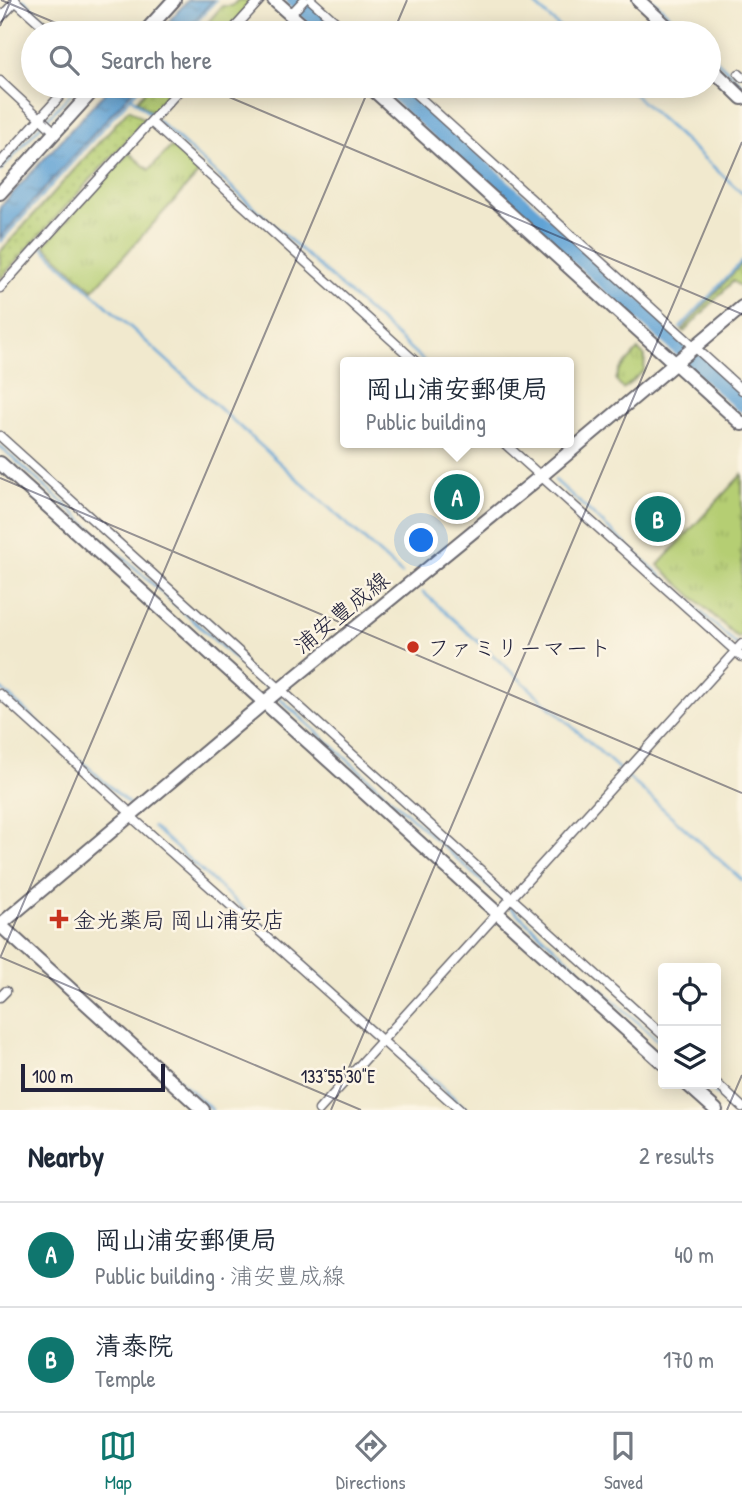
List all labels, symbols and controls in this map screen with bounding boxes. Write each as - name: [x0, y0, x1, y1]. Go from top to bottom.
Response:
- search box: [21, 21, 721, 98]
- icon: search: [45, 41, 83, 79]
- text: Search here: [101, 42, 212, 77]
- popup: [340, 357, 574, 448]
- text: 岡山浦安郵便局: [366, 371, 548, 406]
- text: Public building: [366, 406, 486, 437]
- pin: A: [434, 471, 480, 523]
- pin: B: [635, 493, 681, 545]
- your location: [404, 523, 438, 557]
- street label: 浦安豊成線: [287, 564, 395, 660]
- place label: ファミリーマート: [427, 632, 611, 663]
- marker: ファミリーマート: [405, 639, 421, 655]
- place label: 金光薬局 岡山浦安店: [73, 904, 285, 935]
- marker: 金光薬局 岡山浦安店: [51, 911, 67, 927]
- map controls: [658, 963, 721, 1089]
- button: locate: [658, 963, 721, 1026]
- button: layers: [658, 1026, 721, 1089]
- scale bar: [21, 1061, 164, 1093]
- text: 100 m: [32, 1063, 73, 1089]
- text: 133°55'30"E: [301, 1064, 375, 1089]
- text: Nearby: [28, 1136, 104, 1176]
- text: 2 results: [639, 1140, 714, 1171]
- text: 岡山浦安郵便局: [95, 1222, 277, 1257]
- text: A: [45, 1239, 57, 1270]
- text: 40 m: [674, 1239, 714, 1270]
- text: Public building · 浦安豊成線: [95, 1260, 345, 1291]
- text: 清泰院: [95, 1328, 173, 1363]
- text: B: [45, 1344, 57, 1375]
- text: 170 m: [663, 1344, 714, 1375]
- text: Temple: [95, 1363, 156, 1394]
- tab: Map: [99, 1427, 137, 1495]
- tab: Directions: [336, 1427, 406, 1495]
- tab: Saved: [604, 1427, 643, 1495]

